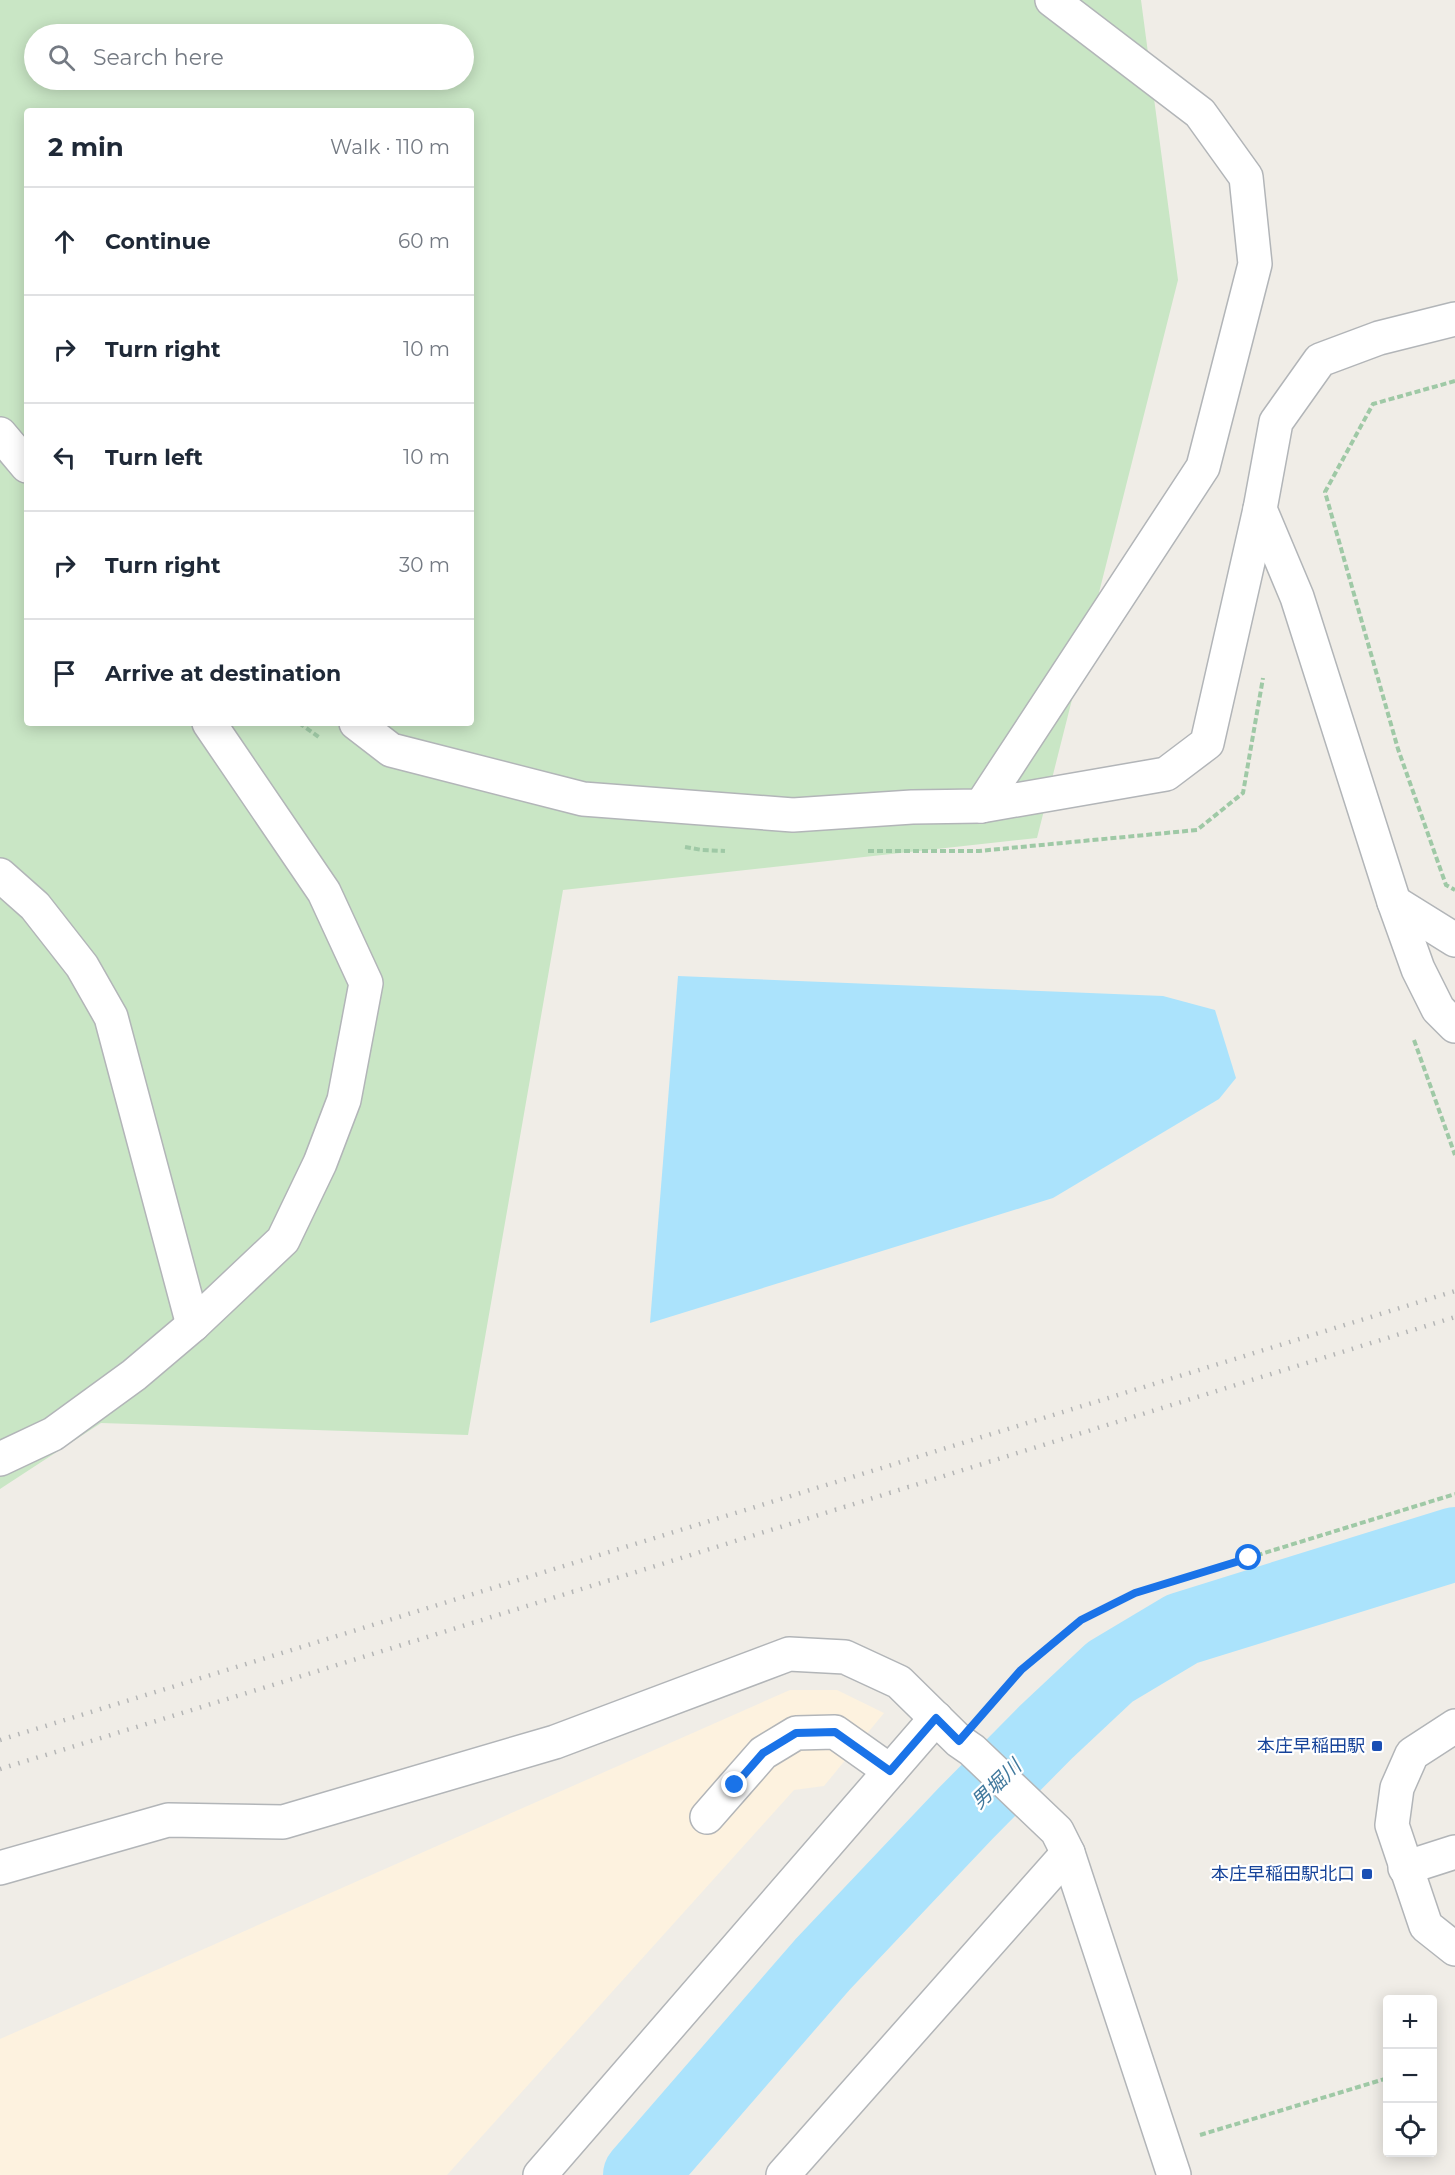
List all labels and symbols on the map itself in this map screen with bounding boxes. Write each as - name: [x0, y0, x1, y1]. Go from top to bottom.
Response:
- route start: [1235, 1544, 1261, 1570]
- place label: 本庄早稲田駅: [1257, 1735, 1365, 1757]
- marker: 本庄早稲田駅: [1370, 1739, 1384, 1753]
- water label: 男堀川: [966, 1753, 1027, 1813]
- route end: [721, 1771, 747, 1797]
- place label: 本庄早稲田駅北口: [1211, 1863, 1355, 1885]
- marker: 本庄早稲田駅北口: [1360, 1867, 1374, 1881]

